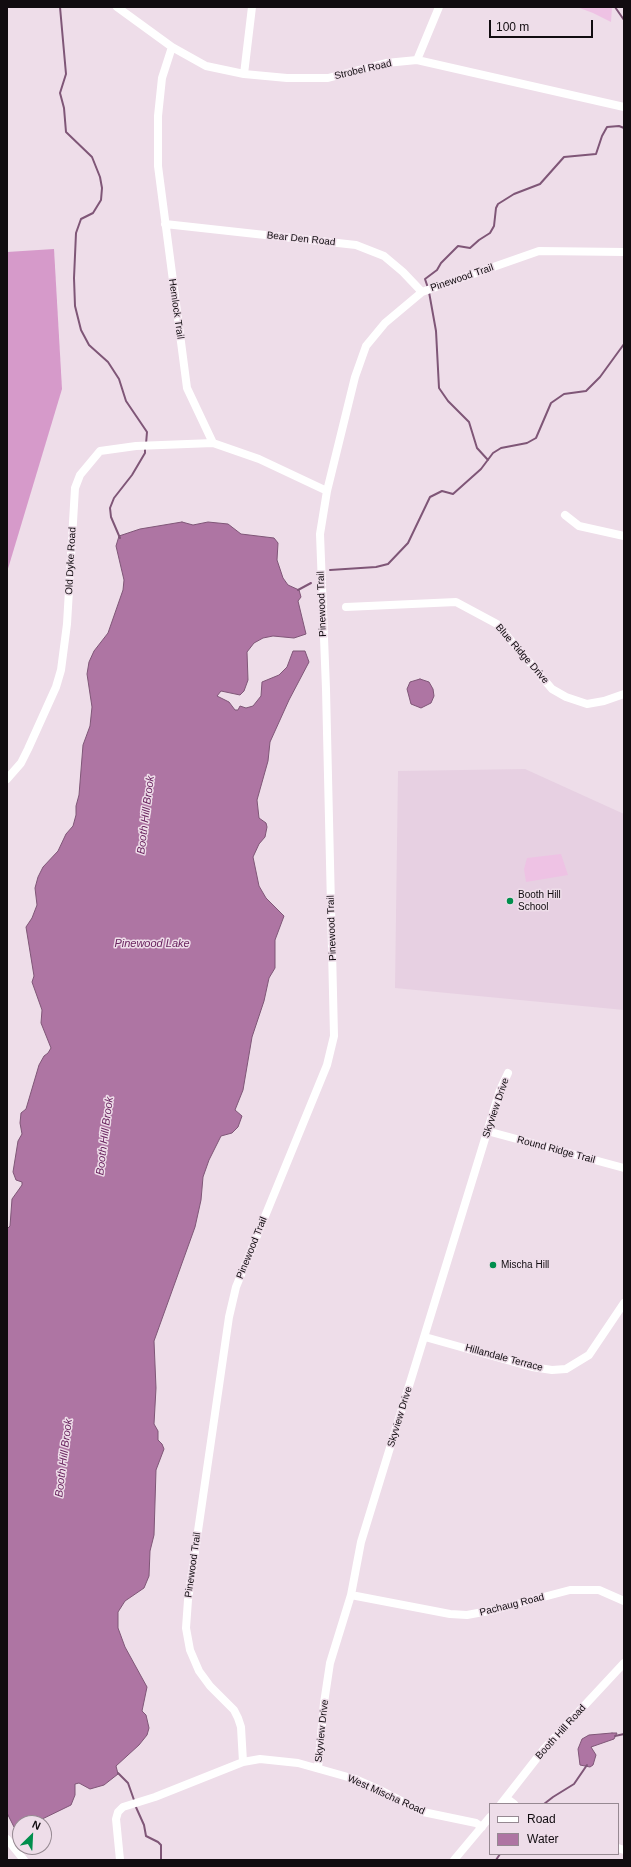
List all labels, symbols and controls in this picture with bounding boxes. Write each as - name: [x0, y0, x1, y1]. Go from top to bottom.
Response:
- scale bar: [491, 12, 595, 38]
- text: 100 m: [496, 20, 529, 34]
- street label: Strobel Road: [333, 58, 393, 82]
- street label: Bear Den Road: [266, 229, 336, 249]
- street label: Pinewood Trail: [429, 262, 495, 294]
- street label: Hemlock Trail: [166, 278, 186, 340]
- street label: Old Dyke Road: [63, 527, 79, 595]
- street label: Pinewood Trail: [315, 571, 329, 637]
- street label: Blue Ridge Drive: [493, 622, 551, 686]
- water label: Booth Hill Brook: [135, 775, 157, 855]
- place label: Booth Hill School: [518, 889, 561, 912]
- street label: Pinewood Trail: [325, 895, 339, 961]
- marker: Booth Hill School: [505, 896, 515, 906]
- water label: Pinewood Lake: [114, 937, 190, 951]
- street label: Skyview Drive: [480, 1076, 512, 1140]
- water label: Booth Hill Brook: [94, 1096, 116, 1176]
- street label: Round Ridge Trail: [516, 1134, 596, 1166]
- street label: Pinewood Trail: [234, 1215, 270, 1281]
- place label: Mischa Hill: [501, 1259, 549, 1271]
- marker: Mischa Hill: [488, 1260, 498, 1270]
- street label: Hillandale Terrace: [464, 1342, 544, 1374]
- street label: Skyview Drive: [385, 1385, 415, 1449]
- water label: Booth Hill Brook: [53, 1418, 75, 1498]
- street label: Pinewood Trail: [182, 1532, 204, 1598]
- street label: Pachaug Road: [478, 1591, 546, 1619]
- street label: Skyview Drive: [313, 1699, 331, 1763]
- street label: Booth Hill Road: [533, 1702, 589, 1762]
- street label: West Mischa Road: [345, 1772, 427, 1818]
- legend: [489, 1803, 619, 1855]
- text: Road: [527, 1812, 556, 1826]
- north arrow: [12, 1815, 52, 1855]
- text: N: [30, 1818, 43, 1832]
- text: Water: [527, 1832, 559, 1846]

